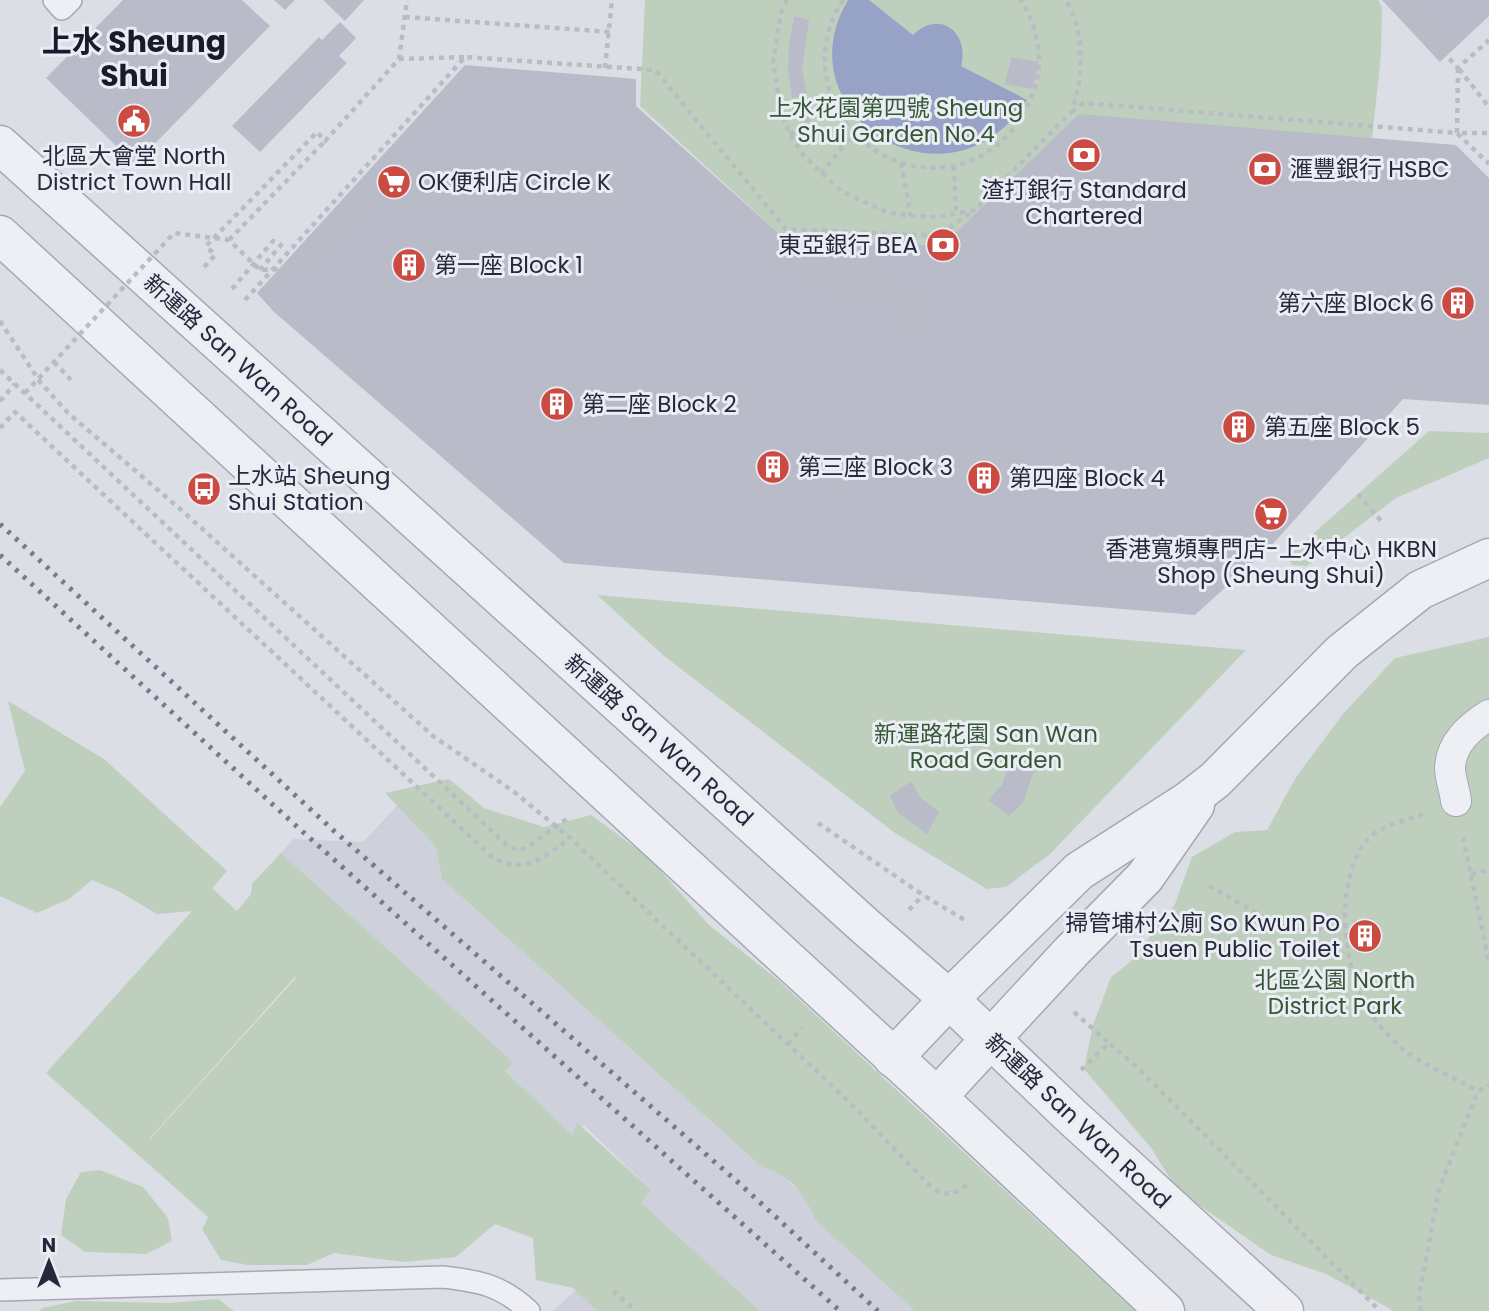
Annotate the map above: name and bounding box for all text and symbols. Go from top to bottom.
district label: 上水 Sheung Shui [42,20,226,97]
park label: 上水花園第四號 Sheung Shui Garden No.4 [769,92,1023,150]
public building icon: 北區大會堂 North District Town Hall [115,102,153,140]
bank icon: 渣打銀行 Standard Chartered [1065,136,1103,174]
place label: 北區大會堂 North District Town Hall [37,140,231,198]
bank icon: 滙豐銀行 HSBC [1246,150,1284,188]
place label: 滙豐銀行 HSBC [1290,153,1449,185]
supermarket icon: OK便利店 Circle K [375,163,413,201]
place label: OK便利店 Circle K [418,166,611,198]
place label: 渣打銀行 Standard Chartered [981,174,1187,232]
bank icon: 東亞銀行 BEA [924,226,962,264]
place label: 東亞銀行 BEA [778,229,918,261]
building icon: 第一座 Block 1 [390,246,428,284]
place label: 第一座 Block 1 [434,249,583,281]
street label: 新運路 San Wan Road [137,267,339,453]
building icon: 第六座 Block 6 [1439,284,1477,322]
place label: 第六座 Block 6 [1278,287,1434,319]
building icon: 第二座 Block 2 [538,385,576,423]
place label: 第二座 Block 2 [582,388,737,420]
building icon: 第五座 Block 5 [1220,408,1258,446]
place label: 第五座 Block 5 [1264,411,1420,443]
building icon: 第三座 Block 3 [754,448,792,486]
place label: 第三座 Block 3 [798,451,953,483]
building icon: 第四座 Block 4 [965,459,1003,497]
place label: 上水站 Sheung Shui Station [228,460,391,518]
place label: 第四座 Block 4 [1009,462,1165,494]
bus stop icon: 上水站 Sheung Shui Station [185,470,223,508]
supermarket icon: 香港寬頻專門店-上水中心 HKBN Shop (Sheung Shui) [1252,495,1290,533]
place label: 香港寬頻專門店-上水中心 HKBN Shop (Sheung Shui) [1105,533,1437,591]
street label: 新運路 San Wan Road [558,647,760,833]
park label: 新運路花園 San Wan Road Garden [874,718,1098,776]
place label: 掃管埔村公廁 So Kwun Po Tsuen Public Toilet [1065,907,1340,965]
building icon: 掃管埔村公廁 So Kwun Po Tsuen Public Toilet [1346,917,1384,955]
park label: 北區公園 North District Park [1255,964,1415,1022]
street label: 新運路 San Wan Road [978,1026,1178,1216]
north arrow [14,1227,84,1297]
text: N [42,1232,56,1259]

